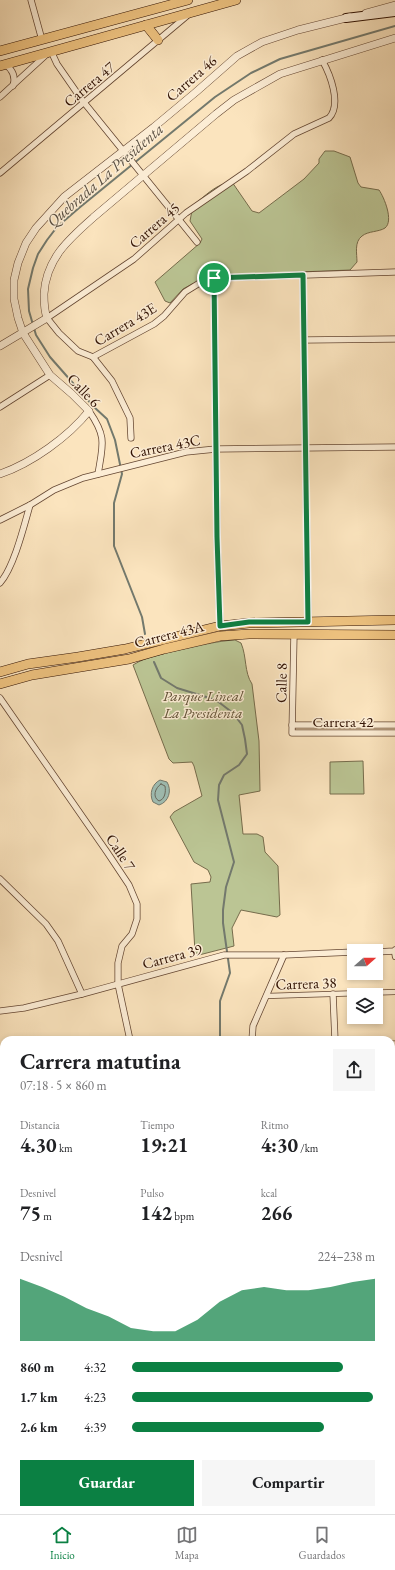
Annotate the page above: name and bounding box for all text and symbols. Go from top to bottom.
street label: Carrera 46 [162,51,220,105]
street label: Carrera 47 [60,57,119,111]
water label: Quebrada La Presidenta [42,118,168,232]
street label: Carrera 45 [125,198,183,252]
pin [197,261,231,295]
icon: arrive [203,267,225,289]
street label: Carrera 43E [90,298,160,350]
street label: Calle 6 [63,369,105,411]
street label: Carrera 43C [128,430,202,462]
street label: Carrera 43A [132,616,206,652]
street label: Calle 8 [271,663,291,703]
park label: Parque Lineal La Presidenta [162,686,244,722]
street label: Carrera 42 [313,712,374,731]
street label: Calle 7 [102,830,140,875]
street label: Carrera 39 [140,939,204,973]
north arrow [347,944,383,980]
map controls [347,944,383,1024]
street label: Carrera 38 [275,972,337,994]
button: layers [347,988,383,1024]
text: Carrera matutina [20,1047,181,1076]
button: share [333,1049,375,1091]
text: 07:18 · 5 × 860 m [20,1077,107,1094]
text: Distancia [20,1118,60,1132]
text: Tiempo [140,1118,174,1132]
text: Ritmo [261,1118,289,1132]
text: 4.30 [20,1132,57,1158]
text: 19:21 [140,1132,188,1158]
text: 4:30 [261,1132,298,1158]
text: km [57,1141,73,1155]
text: /km [298,1141,318,1155]
text: Desnivel [20,1186,56,1200]
text: Pulso [140,1186,164,1200]
text: kcal [261,1186,277,1200]
text: 75 [20,1200,41,1226]
text: 142 [140,1200,172,1226]
text: 266 [261,1200,292,1226]
text: m [41,1209,52,1223]
text: bpm [172,1209,194,1223]
text: Desnivel [20,1248,63,1265]
text: 224–238 m [318,1248,375,1265]
text: 860 m [20,1359,54,1376]
text: 4:32 [84,1359,106,1376]
text: 1.7 km [20,1389,58,1406]
text: 4:23 [84,1389,106,1406]
text: 2.6 km [20,1419,58,1436]
text: 4:39 [84,1419,106,1436]
button: Guardar [20,1460,194,1506]
button: Compartir [202,1460,375,1506]
tab: Inicio [50,1524,75,1562]
tab: Mapa [175,1524,199,1562]
tab: Guardados [299,1524,345,1562]

